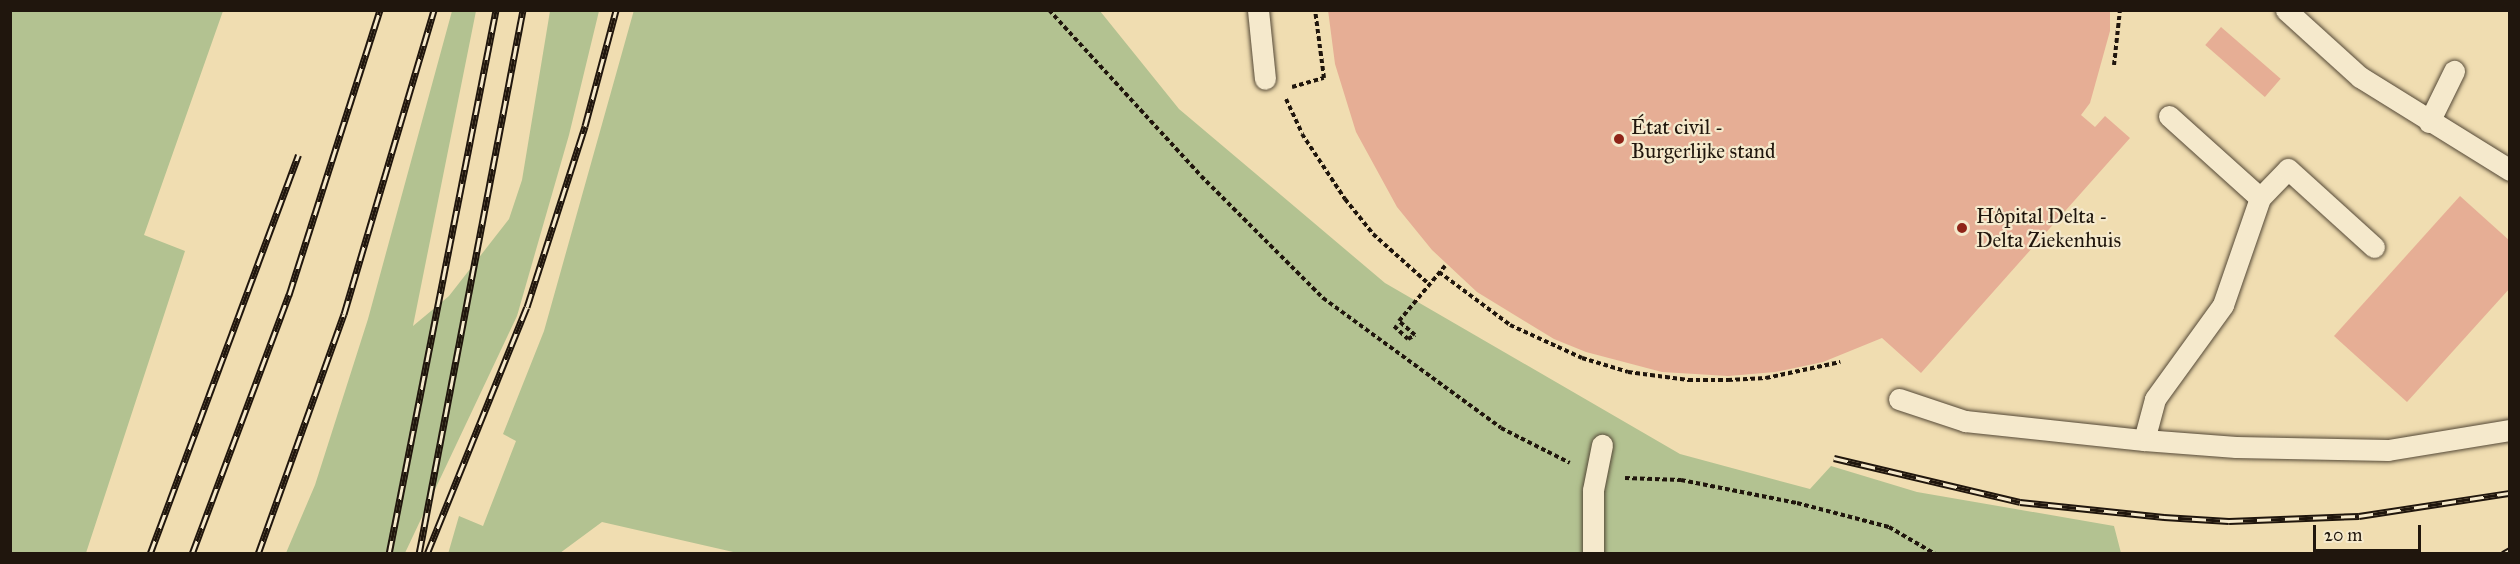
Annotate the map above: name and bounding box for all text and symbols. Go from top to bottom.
place label: État civil - Burgerlijke stand [1631,114,1775,164]
marker: État civil - Burgerlijke stand [1612,132,1626,146]
place label: Hôpital Delta - Delta Ziekenhuis [1976,203,2121,253]
marker: Hôpital Delta - Delta Ziekenhuis [1953,219,1971,237]
scale bar [2316,513,2424,551]
text: 20 m [2324,524,2362,546]

